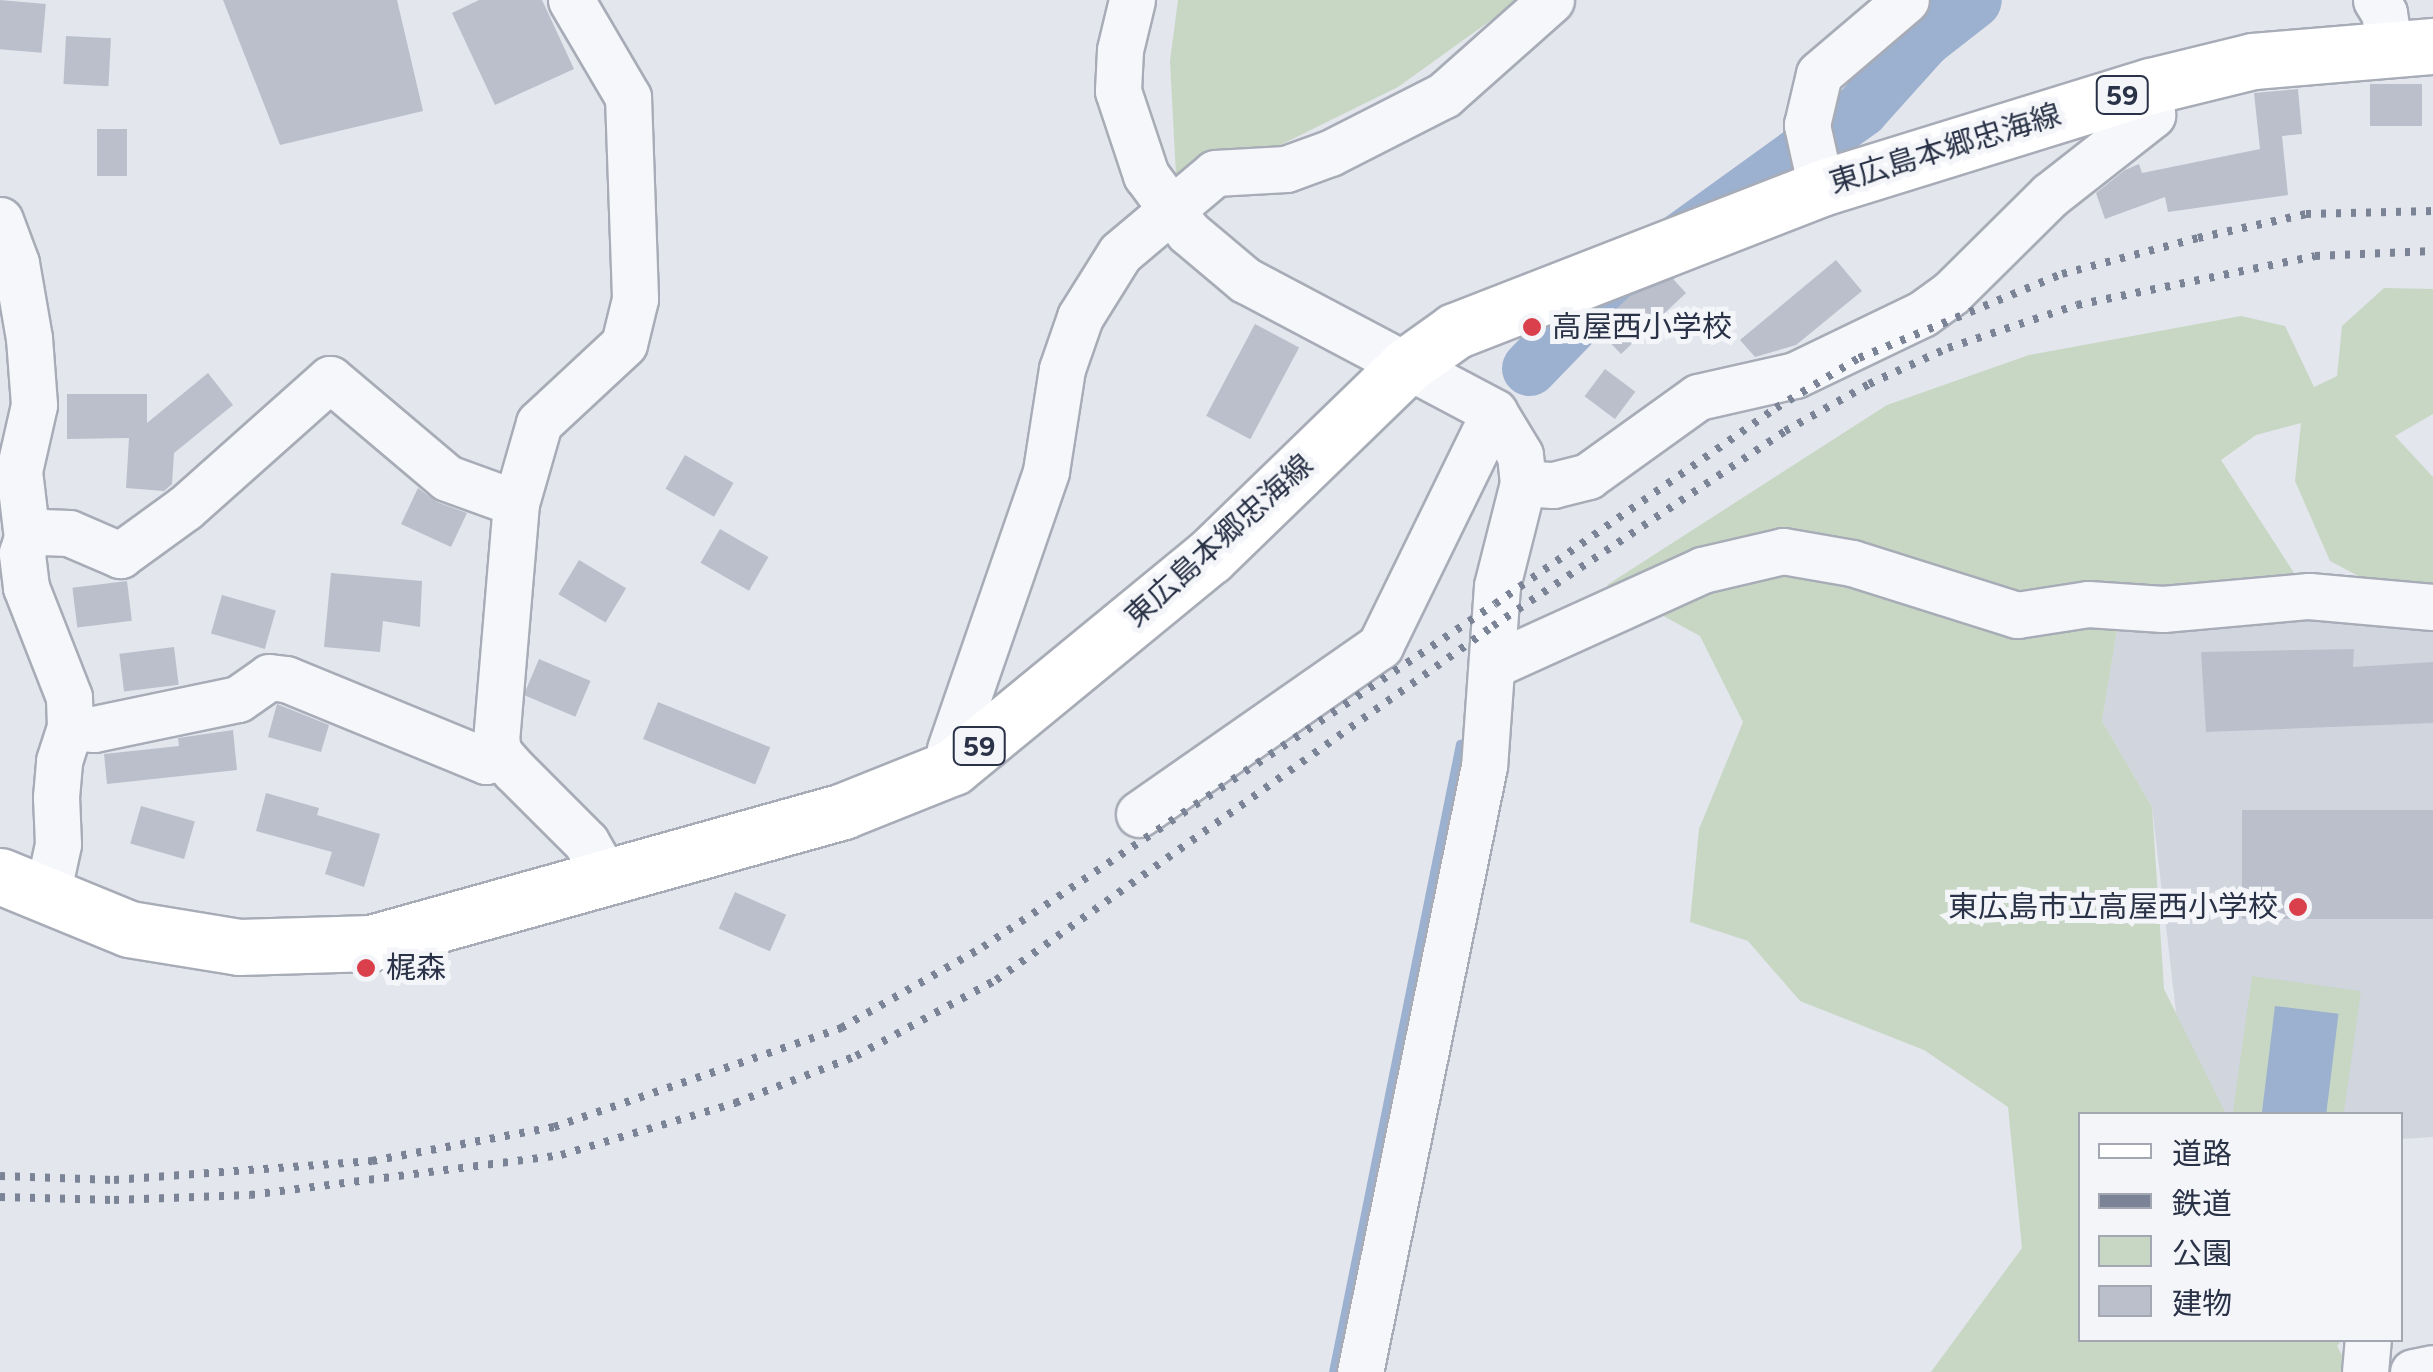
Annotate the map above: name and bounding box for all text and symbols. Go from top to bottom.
road number: 59 [2094,72,2150,118]
street label: 東広島本郷忠海線 [1825,97,2065,201]
place label: 高屋西小学校 [1552,309,1732,345]
marker: 高屋西小学校 [1521,316,1543,338]
street label: 東広島本郷忠海線 [1118,447,1320,635]
road number: 59 [952,723,1006,769]
place label: 東広島市立高屋西小学校 [1948,889,2278,925]
marker: 東広島市立高屋西小学校 [2287,896,2309,918]
place label: 梶森 [386,950,446,986]
marker: 梶森 [355,957,377,979]
legend [2078,1112,2403,1342]
text: 道路 [2172,1135,2232,1172]
text: 鉄道 [2172,1185,2232,1222]
text: 公園 [2172,1235,2232,1272]
text: 建物 [2172,1285,2232,1322]

